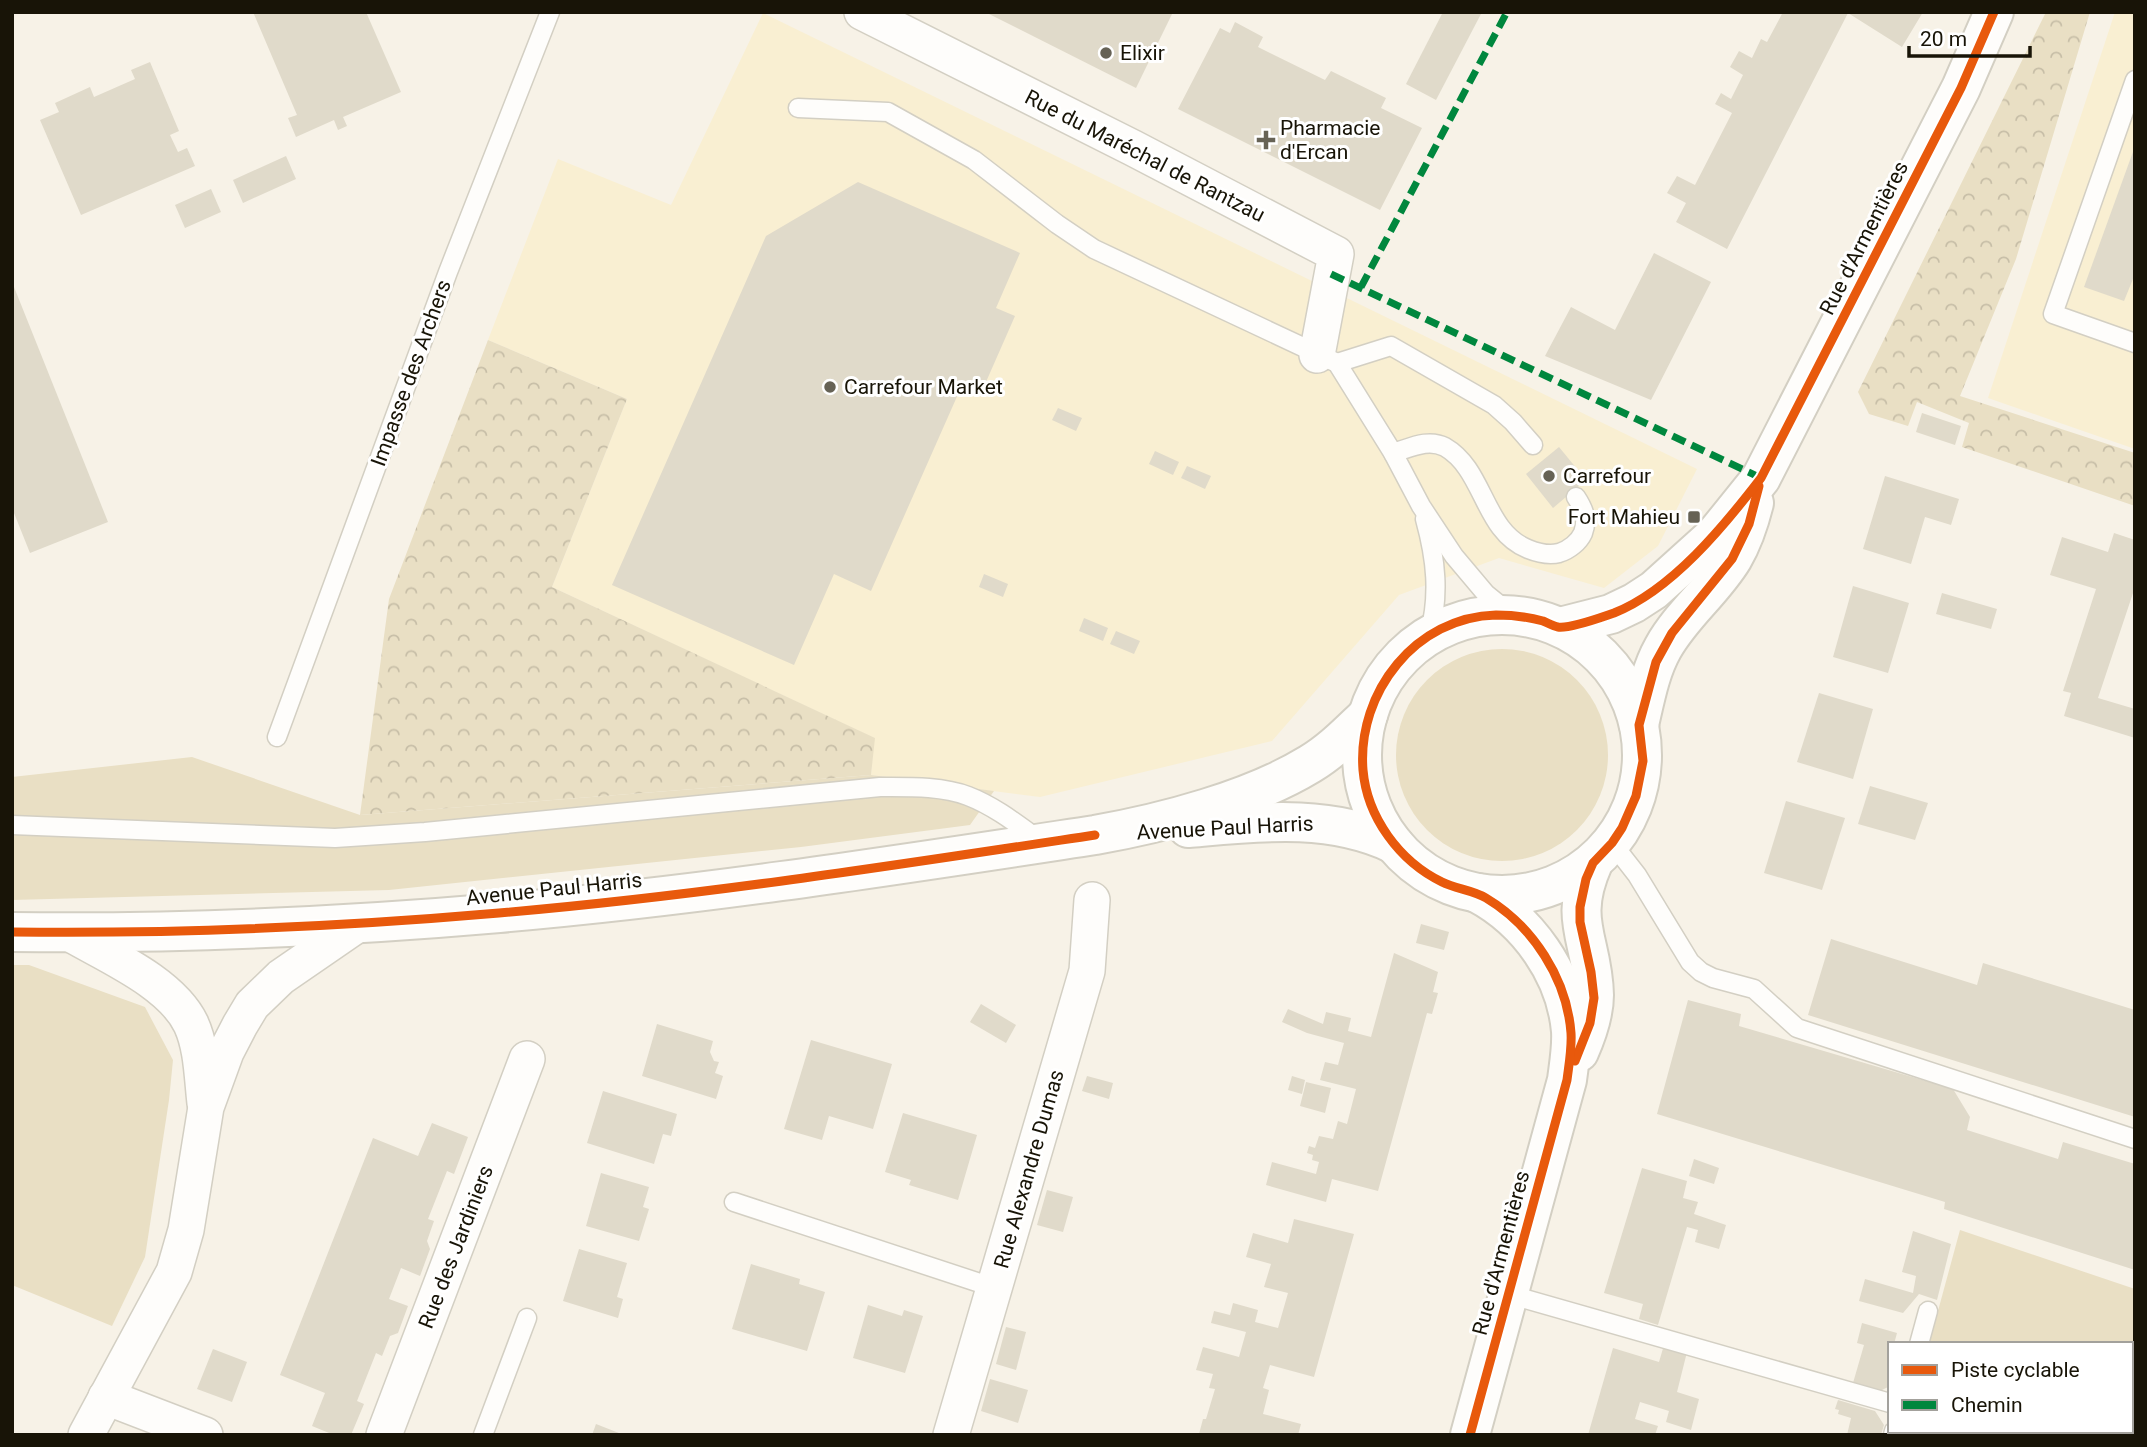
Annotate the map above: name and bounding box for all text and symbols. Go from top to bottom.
scale bar [1909,14,2030,58]
text: 20 m [1920,27,1967,51]
place label: Elixir [1120,41,1165,65]
marker: Elixir [1098,45,1114,61]
street label: Rue du Maréchal de Rantzau [1021,85,1269,227]
place label: Pharmacie d'Ercan [1280,116,1380,164]
marker: Pharmacie d'Ercan [1258,132,1274,148]
street label: Rue d'Armentières [1815,157,1913,319]
street label: Impasse des Archers [366,276,456,470]
place label: Carrefour Market [844,375,1003,399]
marker: Carrefour Market [822,379,838,395]
place label: Carrefour [1563,464,1651,488]
marker: Carrefour [1541,468,1557,484]
place label: Fort Mahieu [1568,505,1680,529]
marker: Fort Mahieu [1686,509,1702,525]
street label: Avenue Paul Harris [1136,811,1314,845]
street label: Avenue Paul Harris [465,868,643,910]
street label: Rue Alexandre Dumas [989,1067,1069,1271]
street label: Rue des Jardiniers [414,1162,498,1332]
street label: Rue d'Armentières [1468,1168,1534,1338]
legend [1888,1342,2133,1433]
text: Piste cyclable [1951,1358,2080,1382]
text: Chemin [1951,1393,2023,1417]

